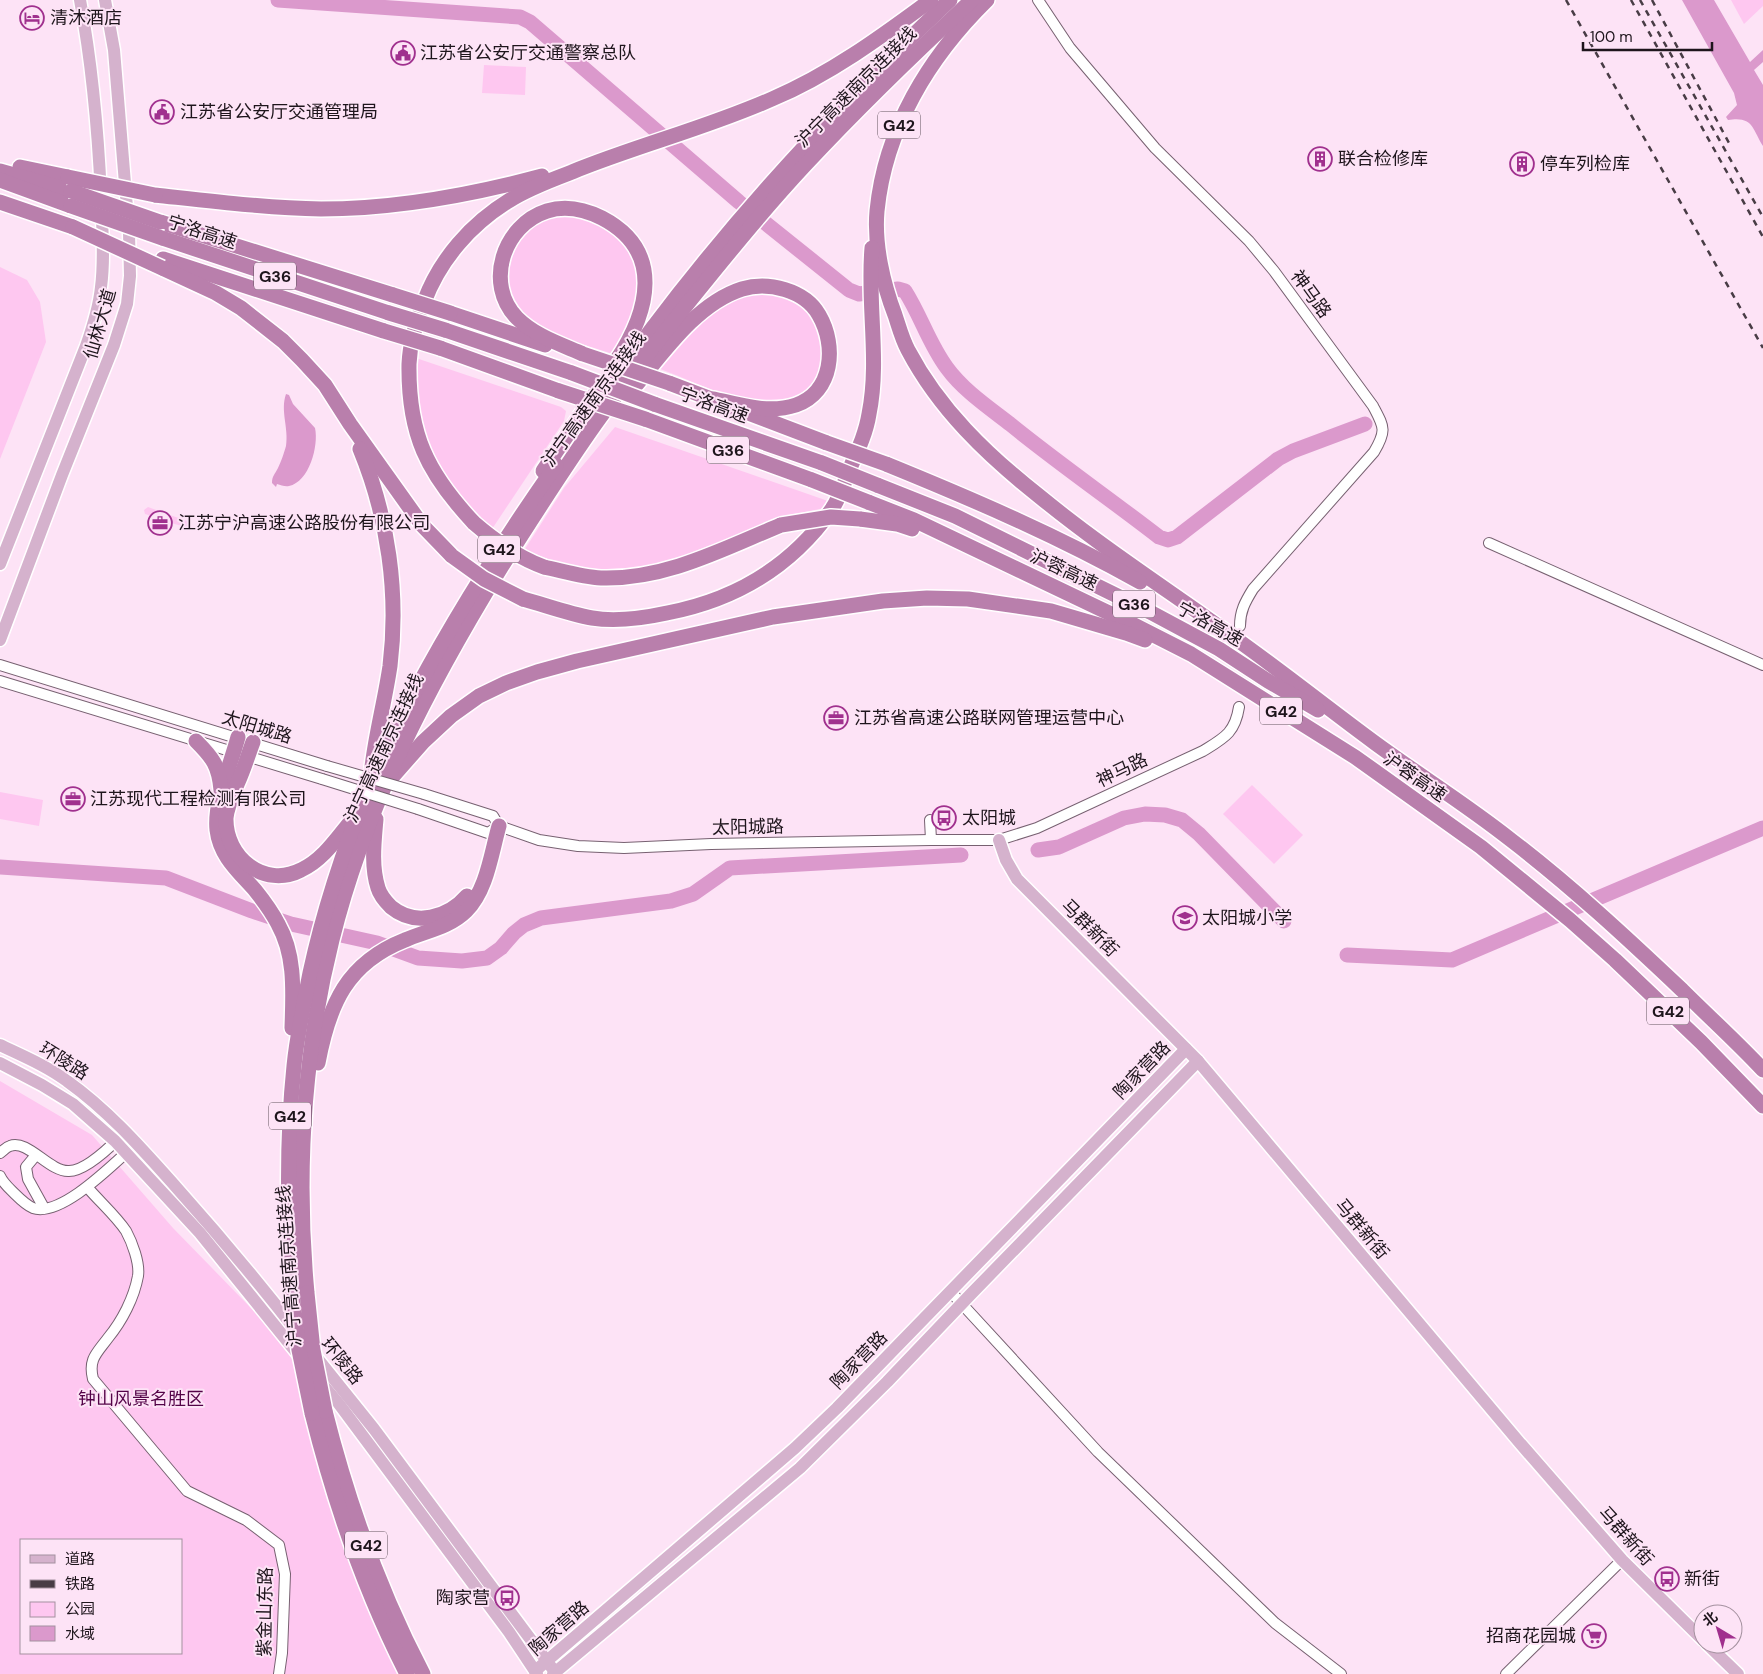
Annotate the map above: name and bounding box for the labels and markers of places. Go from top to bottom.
hotel icon: 清沐酒店 [19,5,45,31]
place label: 清沐酒店 [50,6,122,30]
public building icon: 江苏省公安厅交通警察总队 [390,40,416,66]
place label: 江苏省公安厅交通警察总队 [420,41,636,65]
public building icon: 江苏省公安厅交通管理局 [149,99,175,125]
place label: 江苏省公安厅交通管理局 [180,100,378,124]
building icon: 联合检修库 [1307,146,1333,172]
place label: 联合检修库 [1338,147,1428,171]
building icon: 停车列检库 [1509,151,1535,177]
place label: 停车列检库 [1540,152,1630,176]
office icon: 江苏宁沪高速公路股份有限公司 [147,510,173,536]
place label: 江苏宁沪高速公路股份有限公司 [178,511,430,535]
office icon: 江苏省高速公路联网管理运营中心 [823,705,849,731]
place label: 江苏省高速公路联网管理运营中心 [854,706,1124,730]
office icon: 江苏现代工程检测有限公司 [60,786,86,812]
place label: 江苏现代工程检测有限公司 [90,787,306,811]
bus stop icon: 太阳城 [931,805,957,831]
place label: 太阳城 [962,806,1016,830]
school or university icon: 太阳城小学 [1172,905,1198,931]
place label: 太阳城小学 [1202,906,1292,930]
bus stop icon: 新街 [1654,1566,1680,1592]
place label: 新街 [1684,1567,1720,1591]
bus stop icon: 陶家营 [494,1585,520,1611]
place label: 陶家营 [436,1586,490,1610]
supermarket icon: 招商花园城 [1581,1623,1607,1649]
place label: 招商花园城 [1486,1624,1576,1648]

